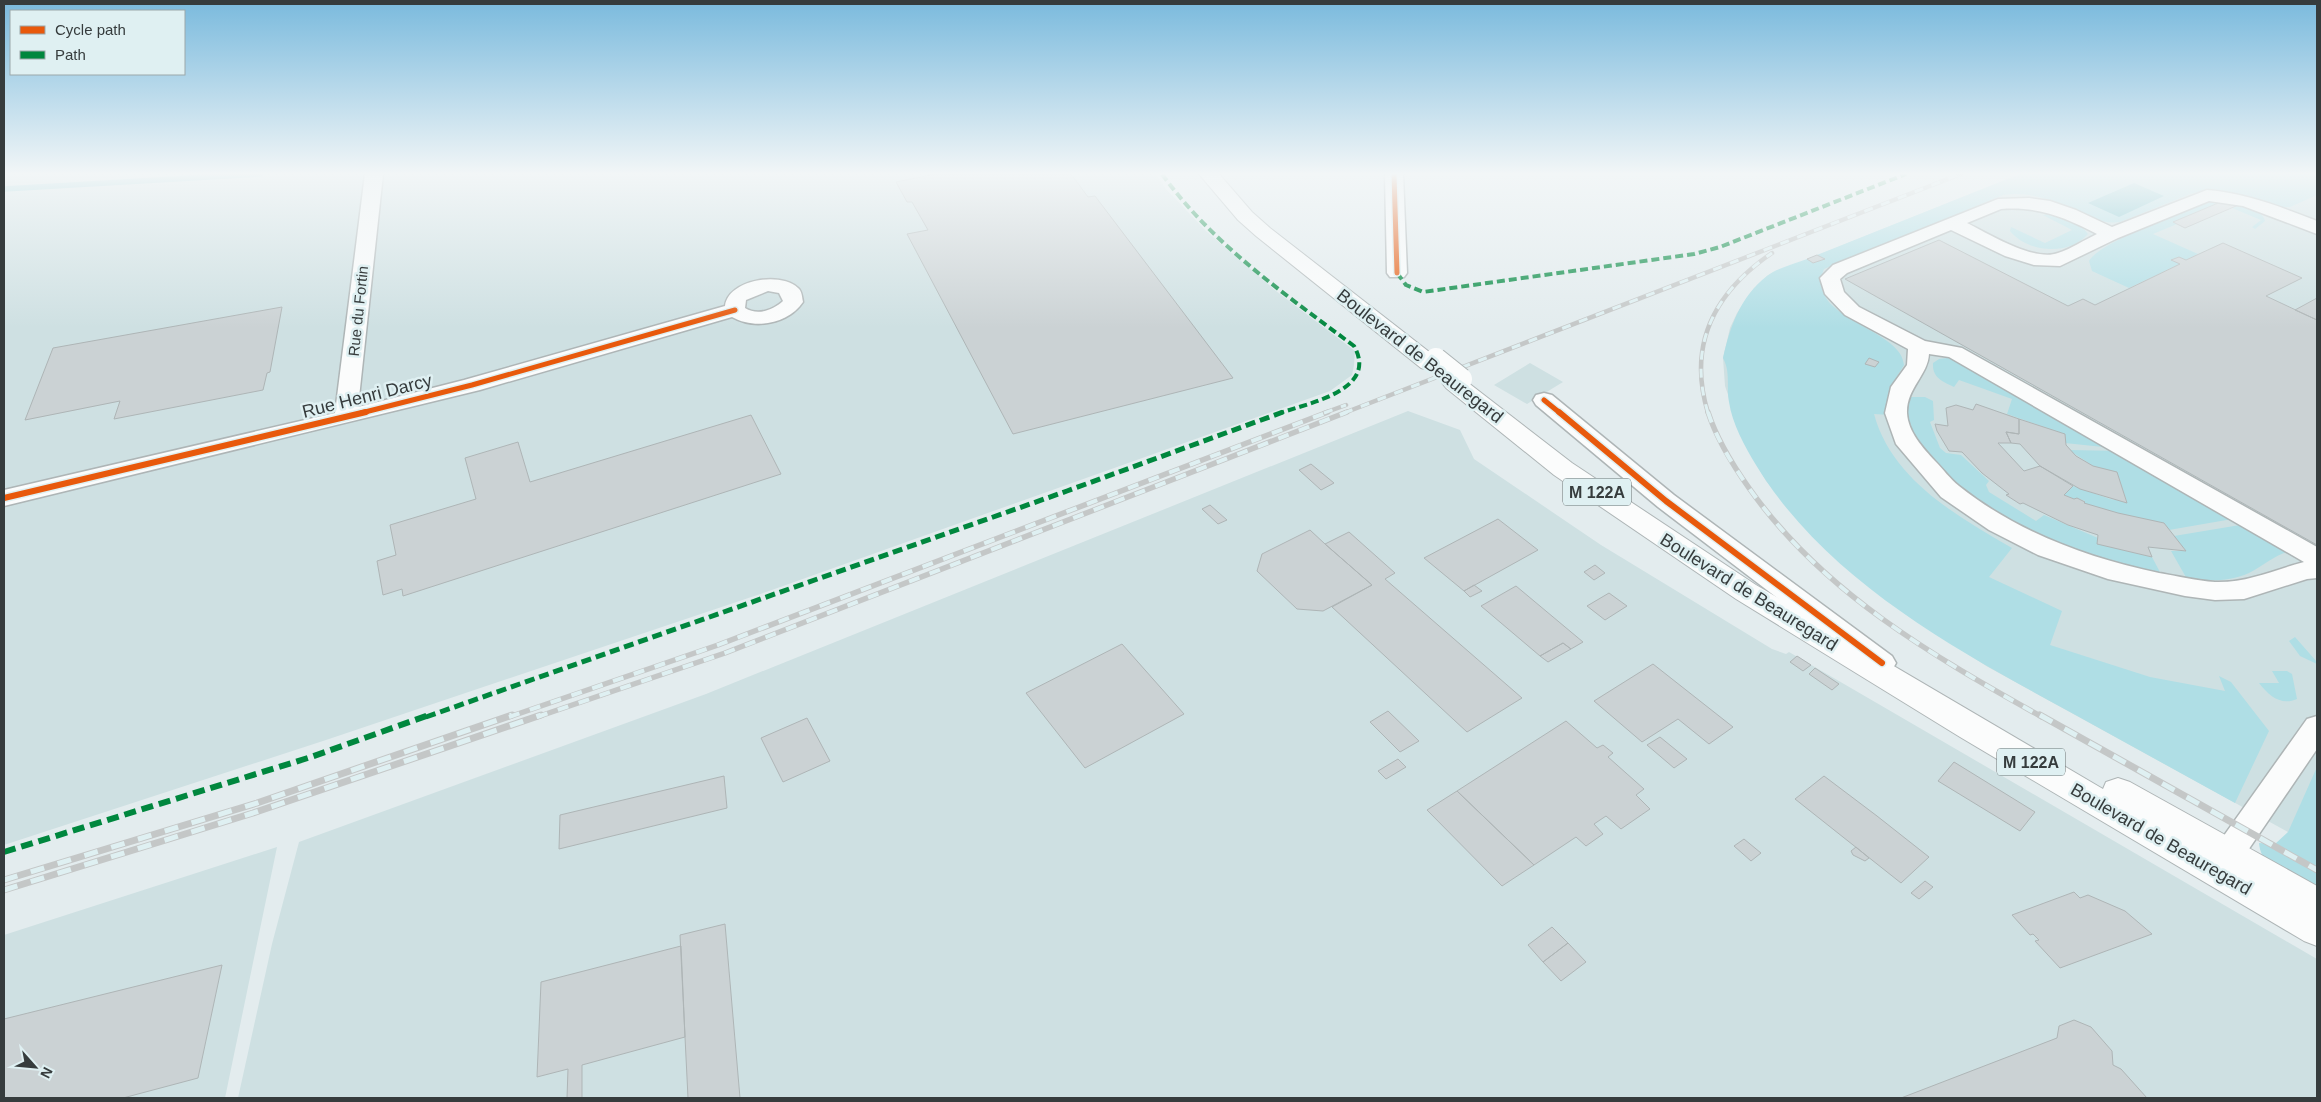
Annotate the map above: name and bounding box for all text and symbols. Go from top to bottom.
legend [10,10,185,75]
text: Cycle path [55,21,126,38]
text: Path [55,46,86,63]
street label: Rue du Fortin [345,265,371,357]
street label: Boulevard de Beauregard [1333,285,1507,427]
street label: Rue Henri Darcy [300,370,434,422]
road number: M 122A [1563,478,1631,506]
street label: Boulevard de Beauregard [1657,529,1841,655]
road number: M 122A [1997,749,2065,776]
street label: Boulevard de Beauregard [2067,779,2255,899]
north arrow [10,1042,60,1092]
text: N [37,1065,56,1081]

